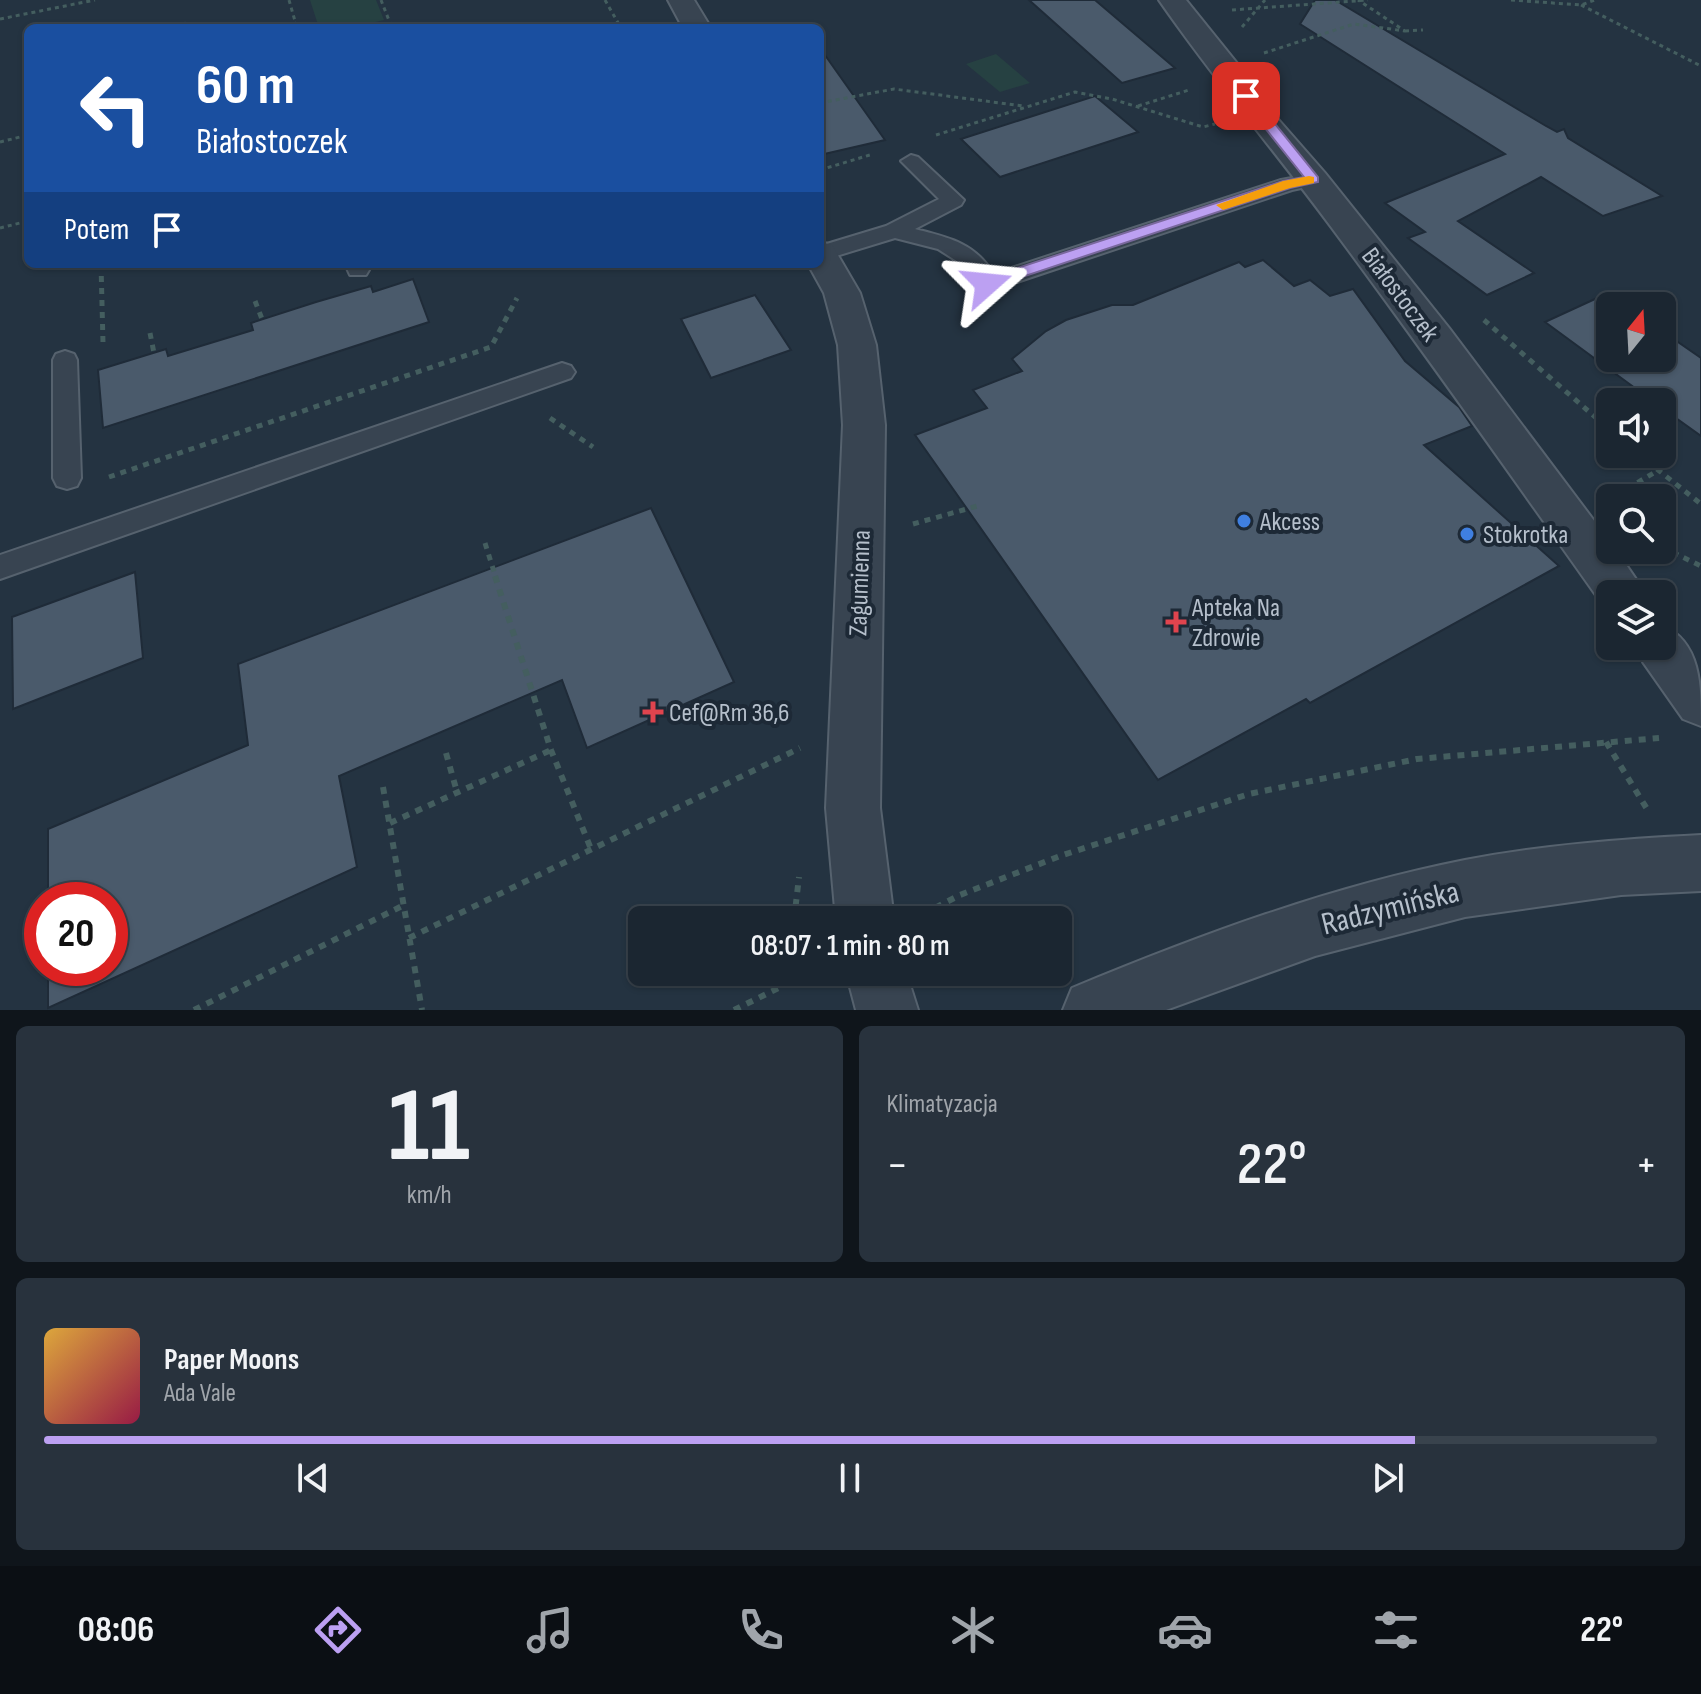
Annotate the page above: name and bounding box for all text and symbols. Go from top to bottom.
text: 60 m [196,53,295,120]
icon: left [64,56,168,160]
pin [1212,62,1280,130]
icon: arrive [1224,74,1268,118]
text: Białostoczek [196,121,348,164]
icon: arrive [145,208,189,252]
text: Potem [64,212,129,248]
position arrow [945,242,1029,326]
street label: Białostoczek [1354,242,1445,348]
north arrow [1596,292,1676,372]
map controls [1596,292,1676,660]
button: sound [1596,388,1676,468]
button: search [1596,484,1676,564]
place label: Akcess [1259,507,1320,538]
marker: Akcess [1235,512,1253,530]
place label: Stokrotka [1483,520,1568,551]
marker: Stokrotka [1458,525,1476,543]
street label: Zagumienna [843,530,878,637]
button: layers [1596,580,1676,660]
place label: Apteka Na Zdrowie [1191,593,1280,654]
marker: Apteka Na Zdrowie [1167,613,1185,631]
place label: Cef@Rm 36,6 [669,698,789,729]
marker: Cef@Rm 36,6 [644,703,662,721]
street label: Radzymińska [1318,873,1463,944]
speed limit sign: 20 [24,882,128,986]
text: 08:07 · 1 min · 80 m [750,928,950,964]
text: 11 [388,1065,470,1190]
text: Klimatyzacja [887,1089,998,1120]
text: 22° [1237,1129,1307,1201]
text: − [887,1139,908,1192]
text: + [1635,1139,1657,1192]
text: km/h [407,1180,452,1211]
text: Paper Moons [164,1342,299,1378]
text: Ada Vale [164,1378,236,1409]
icon: previous [291,1456,335,1500]
icon: pause [828,1456,872,1500]
icon: next [1366,1456,1410,1500]
icon: directions [310,1602,366,1658]
icon: music [522,1602,578,1658]
icon: phone [733,1602,789,1658]
icon: climate [945,1602,1001,1658]
icon: car [1157,1602,1213,1658]
icon: filters [1368,1602,1424,1658]
text: 08:06 [78,1609,154,1652]
text: 22° [1580,1609,1623,1652]

